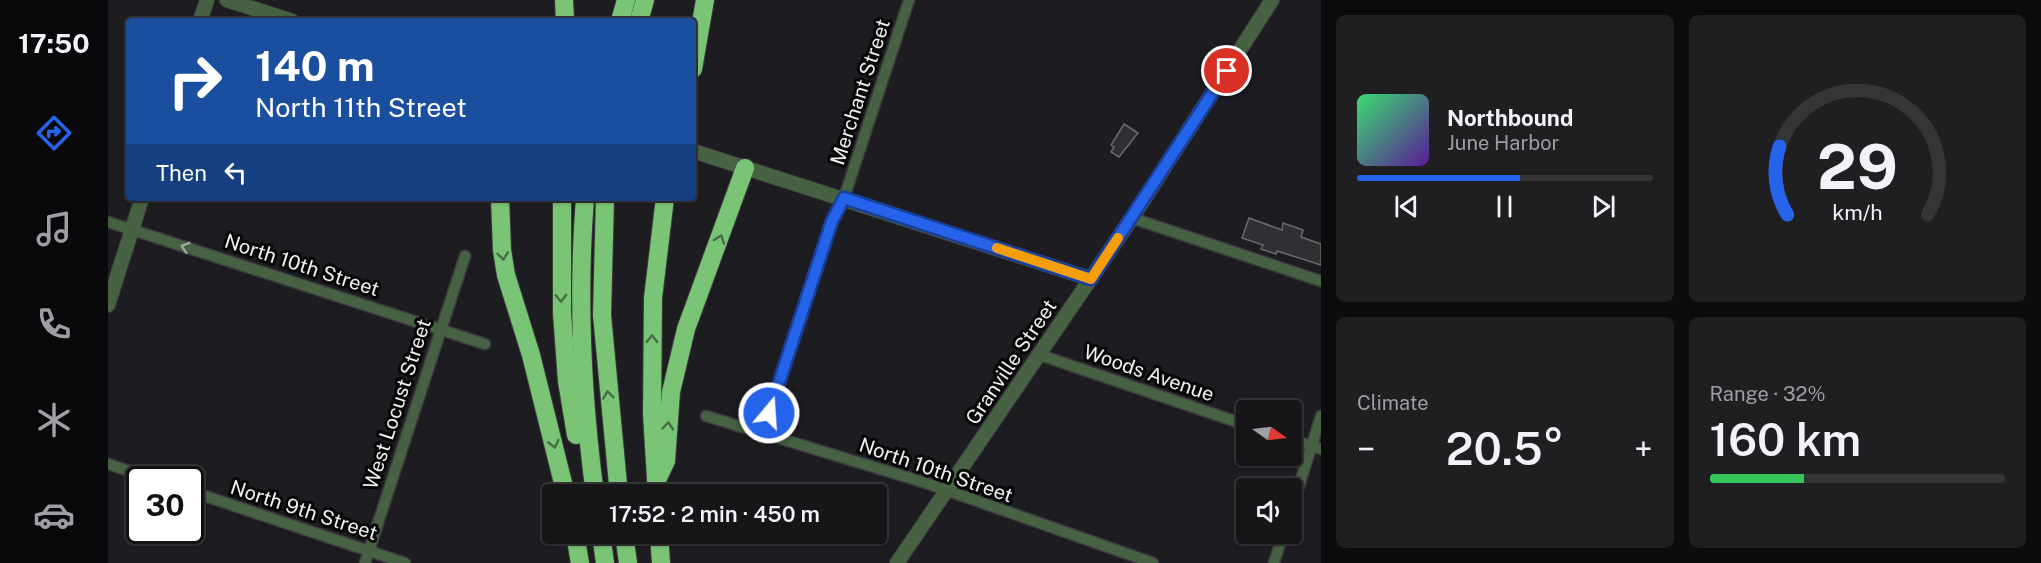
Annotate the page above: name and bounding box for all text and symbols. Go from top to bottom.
street label: Merchant Street [825,16,895,168]
text: 17:50 [18,27,90,59]
text: 140 m [255,41,375,90]
icon: right [156,42,234,120]
pin [1201,45,1252,96]
icon: arrive [1210,54,1243,87]
text: North 11th Street [255,91,467,123]
text: Northbound [1447,105,1573,131]
icon: directions [33,112,75,154]
text: June Harbor [1447,131,1559,155]
text: 29 [1817,131,1898,204]
icon: left [219,156,252,189]
text: Then [156,160,207,186]
icon: previous [1390,190,1423,223]
icon: pause [1488,190,1521,223]
icon: next [1587,190,1620,223]
text: km/h [1832,201,1882,226]
icon: music [33,208,75,250]
street label: North 10th Street [222,229,382,301]
one-way arrow [713,234,726,245]
one-way arrow [180,242,191,254]
one-way arrow [496,252,508,261]
one-way arrow [555,294,568,303]
street label: Granville Street [960,295,1062,429]
icon: phone [33,303,75,345]
street label: West Locust Street [358,316,436,492]
one-way arrow [646,335,658,344]
street label: Woods Avenue [1081,339,1217,407]
position arrow [737,381,801,445]
text: Range · 32% [1710,382,1826,406]
one-way arrow [602,391,615,400]
text: Climate [1357,391,1429,415]
icon: climate [33,399,75,441]
north arrow [1236,400,1302,466]
map controls [1236,400,1302,544]
text: 160 km [1710,413,1861,466]
one-way arrow [661,421,674,430]
text: 20.5° [1446,422,1564,475]
text: − [1357,430,1375,468]
text: + [1634,430,1652,468]
street label: North 10th Street [856,432,1016,508]
one-way arrow [547,439,560,449]
speed limit sign: 30 [126,466,204,544]
street label: North 9th Street [228,475,380,545]
button: sound [1236,478,1302,544]
icon: car [33,494,75,536]
text: 17:52 · 2 min · 450 m [609,501,820,527]

